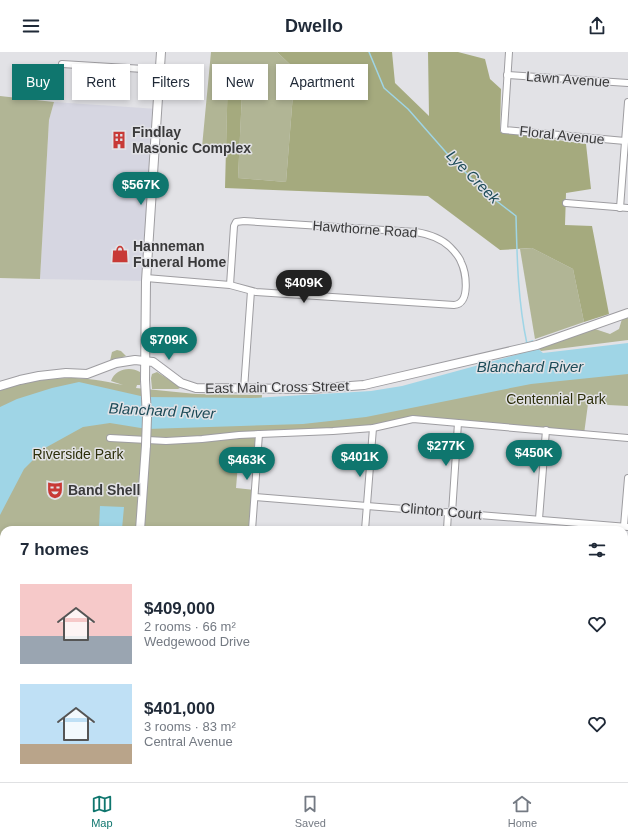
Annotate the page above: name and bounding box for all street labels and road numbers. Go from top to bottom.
street label: Lawn Avenue [526,68,611,90]
street label: Floral Avenue [519,123,605,147]
street label: Hawthorne Road [312,217,418,241]
street label: East Main Cross Street [205,378,349,396]
street label: Clinton Court [400,499,483,523]

